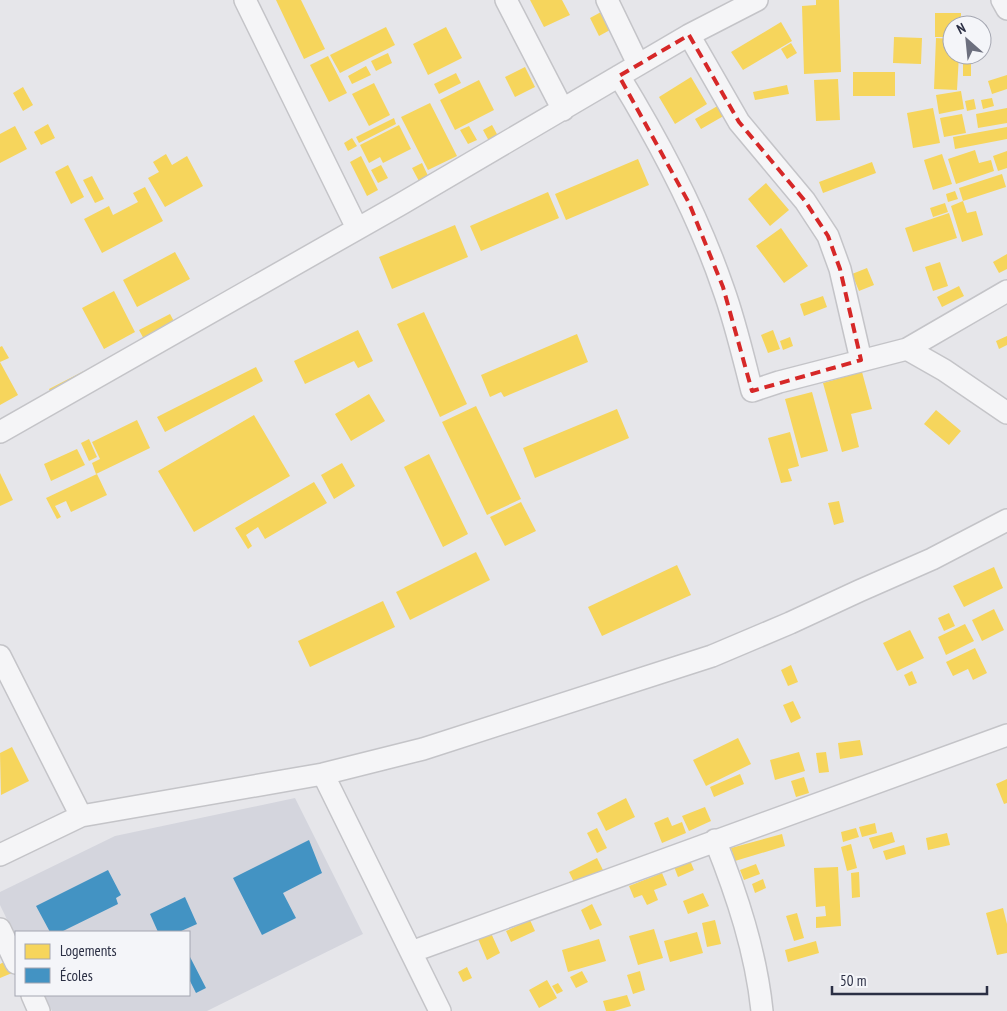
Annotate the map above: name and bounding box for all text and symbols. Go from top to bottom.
north arrow [942,15,992,65]
text: N [954,19,969,38]
legend [15,931,190,996]
text: Logements [60,941,116,960]
scale bar [832,964,987,996]
text: Écoles [60,966,93,985]
text: 50 m [840,971,866,990]

